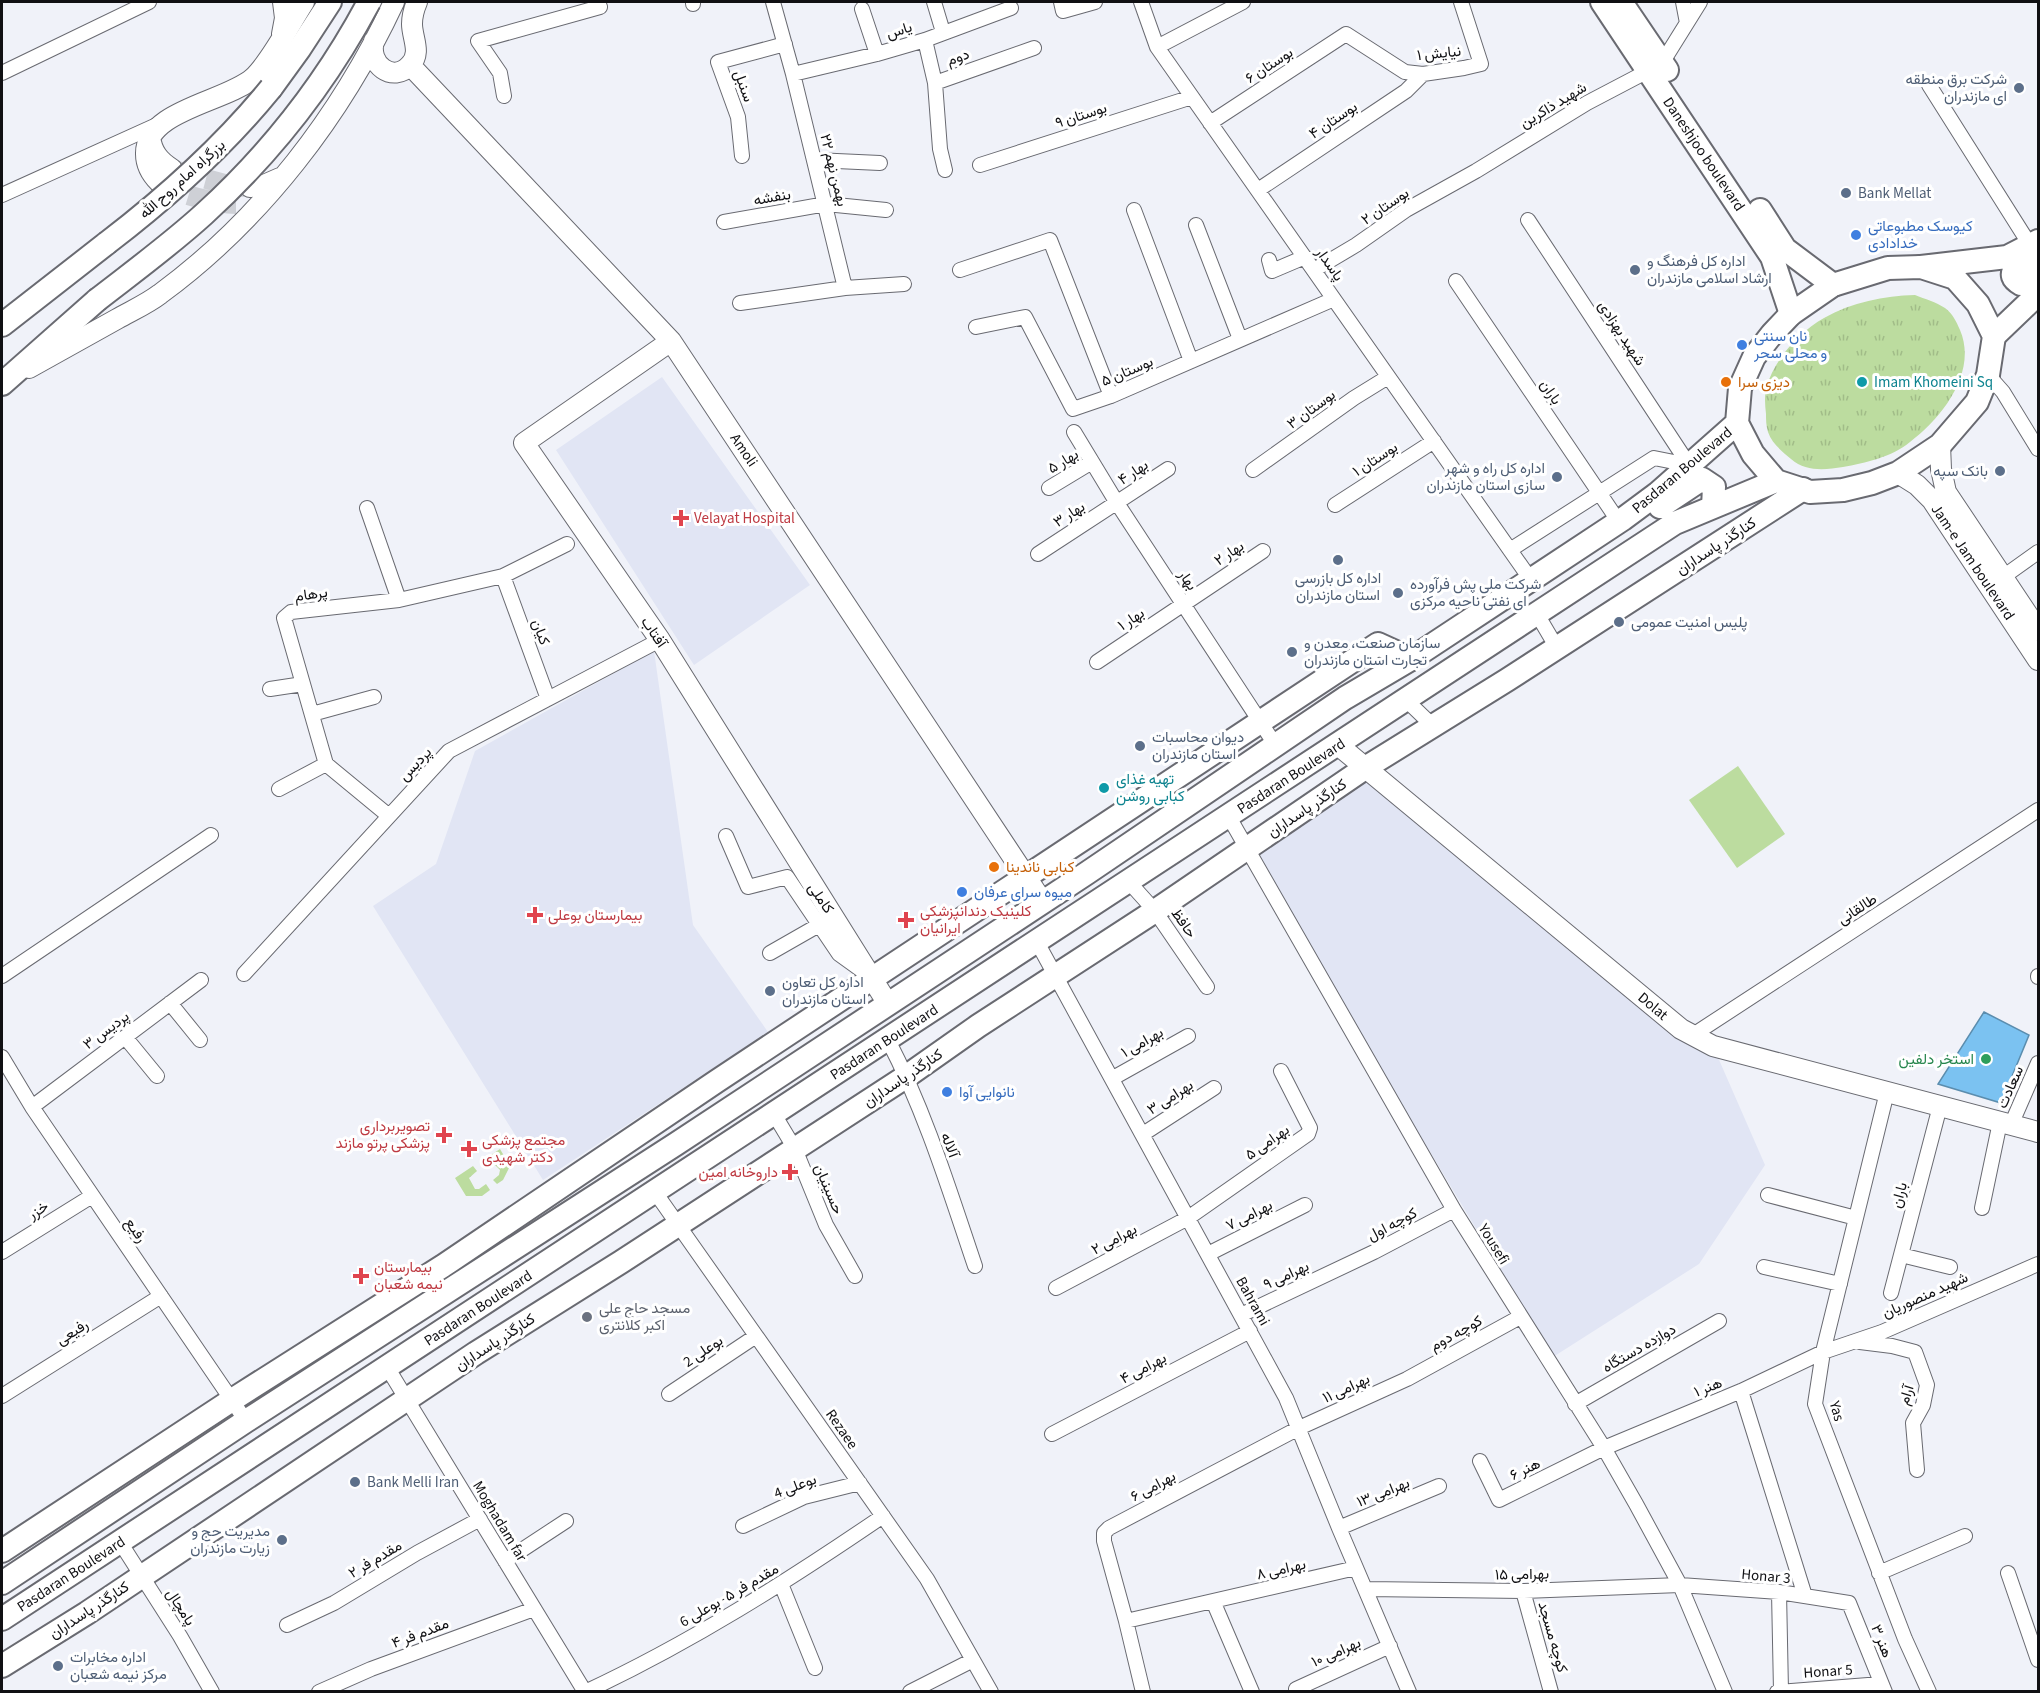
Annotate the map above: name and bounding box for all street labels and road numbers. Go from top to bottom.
street label: یاس [883,17,915,44]
street label: نیایش ۱ [1416,41,1462,66]
street label: بوستان ۶ [1241,42,1297,89]
street label: دوم [944,44,972,71]
street label: سنبل [728,67,759,105]
street label: شهید ذاکرین [1516,77,1591,134]
street label: Daneshjoo boulevard [1658,93,1750,215]
street label: بوستان ۹ [1053,97,1110,134]
street label: بوستان ۴ [1305,97,1362,144]
street label: ۲۲ بهمن نهم [814,132,853,209]
street label: بزرگراه امام روح الله [135,135,230,224]
street label: بوستان ۲ [1357,183,1413,230]
street label: بنفشه [752,184,792,211]
street label: پاسدار [1310,242,1349,285]
street label: شهید بهزادی [1593,297,1651,370]
street label: بوستان ۵ [1098,351,1156,392]
street label: باران [1535,376,1567,409]
street label: بوستان ۳ [1283,385,1340,434]
street label: Pasdaran Boulevard [1628,422,1737,519]
street label: Amoli [725,429,762,471]
street label: بوستان ۱ [1349,437,1402,482]
street label: بهار ۵ [1044,444,1083,479]
street label: بهار ۴ [1114,455,1153,490]
street label: بهار ۳ [1049,496,1089,532]
street label: Jam-e Jam boulevard [1926,500,2019,625]
street label: کنارگذر پاسداران [1672,512,1761,580]
street label: بهار ۲ [1210,536,1248,571]
street label: بهار [1172,565,1202,595]
street label: پرهام [293,582,329,607]
street label: بهار ۱ [1114,603,1149,636]
street label: آفتاب [636,613,672,653]
street label: کیان [526,616,555,648]
street label: Pasdaran Boulevard [1233,733,1350,819]
street label: پردیس [394,742,437,786]
street label: کنارگذر پاسداران [1263,774,1351,843]
street label: کاملی [803,879,839,918]
street label: طالقانی [1833,889,1881,930]
street label: حافظ [1166,904,1201,943]
street label: Dolat [1633,988,1672,1025]
street label: Pasdaran Boulevard [826,999,943,1085]
street label: پردیس ۳ [79,1006,134,1055]
street label: بهرامی ۱ [1117,1022,1167,1063]
street label: کنارگذر پاسداران [859,1044,947,1113]
street label: سعادت [1992,1062,2029,1112]
street label: بهرامی ۳ [1143,1075,1197,1120]
street label: بهرامی ۵ [1241,1119,1294,1165]
street label: آلاله [935,1130,964,1162]
street label: حسینیان [809,1161,849,1218]
street label: باران [1886,1180,1913,1210]
street label: بهرامی ۷ [1222,1195,1276,1236]
street label: خزر [23,1196,53,1225]
street label: کوچه اول [1364,1202,1421,1246]
street label: رفیع [120,1214,152,1247]
street label: بهرامی ۲ [1088,1219,1141,1260]
street label: Yousefi [1472,1219,1514,1269]
street label: بهرامی ۹ [1260,1256,1313,1295]
street label: Pasdaran Boulevard [420,1265,537,1351]
street label: شهید منصوریان [1879,1267,1972,1324]
street label: Bahrami [1231,1273,1275,1330]
street label: کنارگذر پاسداران [451,1308,540,1376]
street label: کوچه دوم [1426,1310,1487,1356]
street label: رفیعی [52,1314,93,1351]
street label: دوازده دستگاه [1599,1319,1680,1378]
street label: بوعلی 2 [679,1330,727,1372]
street label: بهرامی ۴ [1116,1347,1170,1389]
street label: بهرامی ۱۱ [1319,1368,1373,1409]
street label: هنر ۱ [1691,1372,1725,1403]
street label: آرام [1894,1381,1920,1408]
street label: Yas [1823,1398,1849,1424]
street label: Rezaee [820,1405,863,1453]
street label: هنر ۶ [1506,1453,1544,1486]
street label: بهرامی ۶ [1127,1466,1180,1507]
street label: بوعلی 4 [771,1469,819,1504]
street label: بهرامی ۱۳ [1354,1472,1413,1513]
street label: Moghadam far [467,1477,532,1566]
street label: Pasdaran Boulevard [13,1531,130,1617]
street label: مقدم فر ۲ [345,1535,406,1584]
street label: بهرامی ۸ [1254,1554,1308,1585]
street label: مقدم فر ۵- بوعلی 6 [676,1558,783,1632]
street label: بهرامی ۱۵ [1495,1564,1549,1585]
street label: Honar 3 [1740,1564,1791,1589]
street label: کنارگذر پاسداران [45,1576,134,1644]
street label: پامچال [161,1585,200,1630]
street label: کوچه مسجد [1532,1599,1573,1675]
street label: مقدم فر ۴ [389,1613,452,1654]
street label: هنر ۳ [1865,1621,1898,1661]
street label: بهرامی ۱۰ [1308,1632,1364,1673]
street label: Honar 5 [1803,1659,1853,1684]

